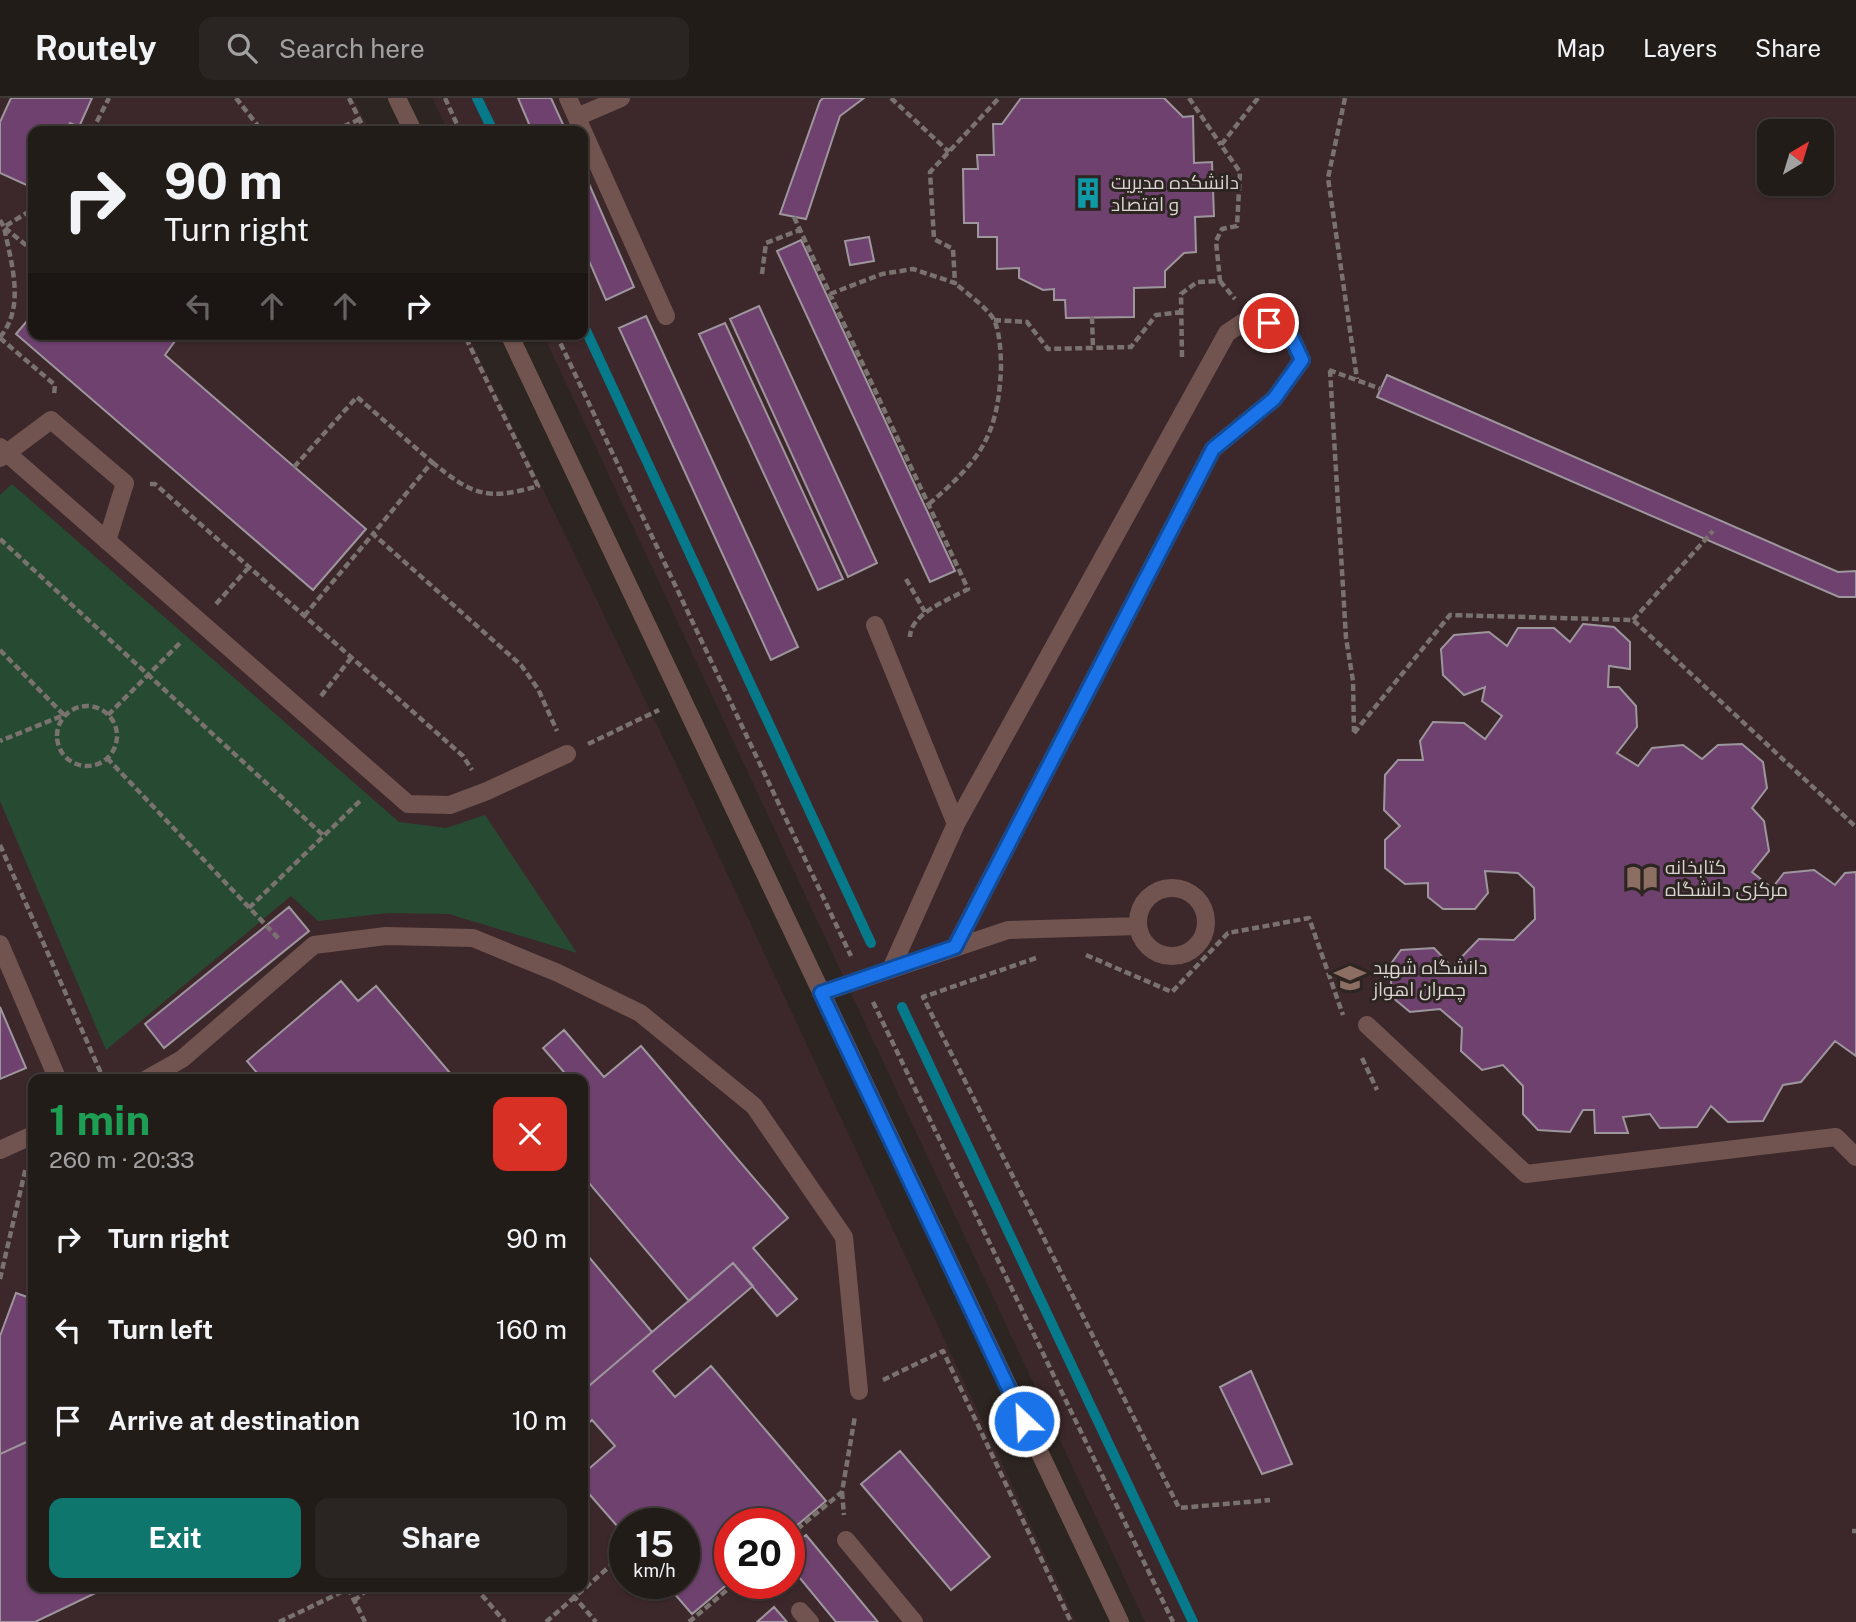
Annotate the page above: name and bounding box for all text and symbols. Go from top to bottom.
search box [199,17,689,80]
text: Routely [35,29,157,67]
icon: search [223,29,261,67]
text: Search here [279,33,425,64]
text: Map [1556,34,1605,62]
text: Layers [1643,34,1717,62]
text: Share [1755,34,1821,62]
north arrow [1757,119,1834,196]
map controls [1757,119,1834,196]
text: 90 m [164,152,283,210]
icon: right [49,154,140,245]
place label: دانشکده مدیریت و اقتصاد [1111,171,1239,216]
building icon: دانشکده مدیریت و اقتصاد [1071,176,1105,210]
text: Turn right [164,211,309,248]
icon: left [180,287,218,325]
icon: ahead [253,287,291,325]
icon: ahead [326,287,364,325]
icon: right [399,287,437,325]
pin [1239,293,1299,353]
icon: arrive [1250,304,1288,342]
place label: کتابخانه مرکزی دانشگاه [1665,856,1788,901]
library icon: کتابخانه مرکزی دانشگاه [1625,861,1659,895]
place label: دانشگاه شهید چمران اهواز [1372,956,1487,1002]
school or university icon: دانشگاه شهید چمران اهواز [1333,961,1367,995]
text: 1 min [49,1095,150,1144]
button: close [493,1097,567,1171]
text: 260 m · 20:33 [49,1146,195,1173]
icon: right [49,1220,87,1258]
text: Turn right [108,1223,230,1254]
text: 90 m [506,1223,567,1254]
icon: left [49,1311,87,1349]
text: Turn left [108,1314,213,1345]
text: 160 m [496,1314,567,1345]
position arrow [987,1384,1061,1458]
icon: arrive [49,1402,87,1440]
text: Arrive at destination [108,1405,360,1436]
text: 10 m [512,1405,567,1436]
button: Exit [49,1498,301,1578]
button: Share [315,1498,567,1578]
speed limit sign: 20 [714,1508,805,1599]
text: 15 [635,1524,674,1565]
text: km/h [633,1560,676,1581]

